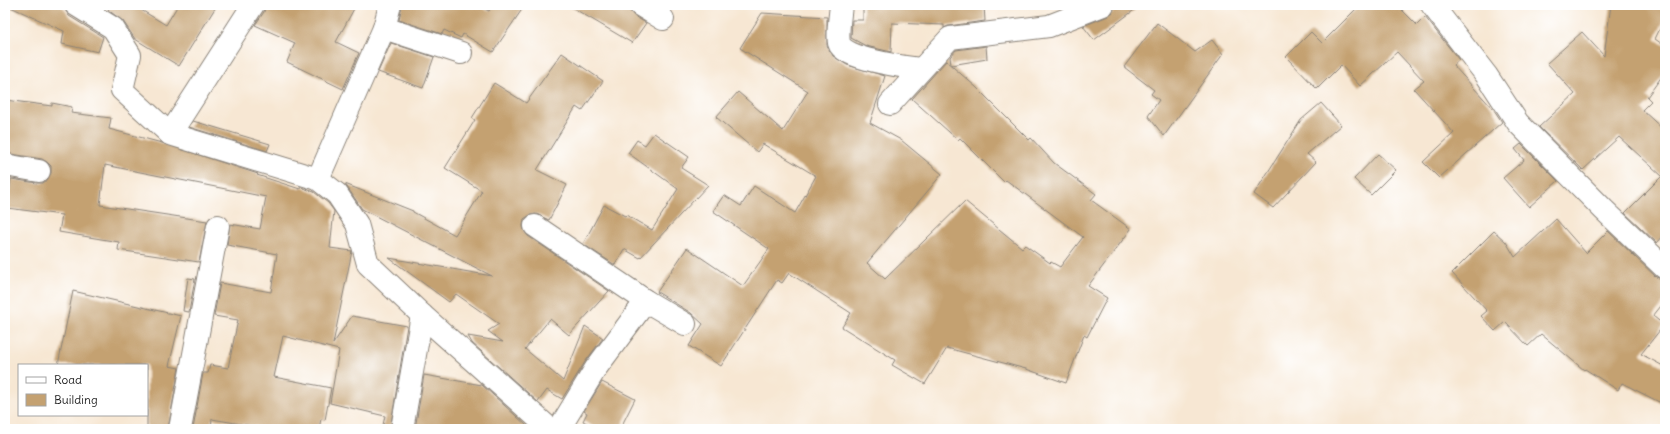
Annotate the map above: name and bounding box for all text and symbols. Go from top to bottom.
legend [18,364,148,416]
text: Road [54,372,82,387]
text: Building [54,392,98,407]

